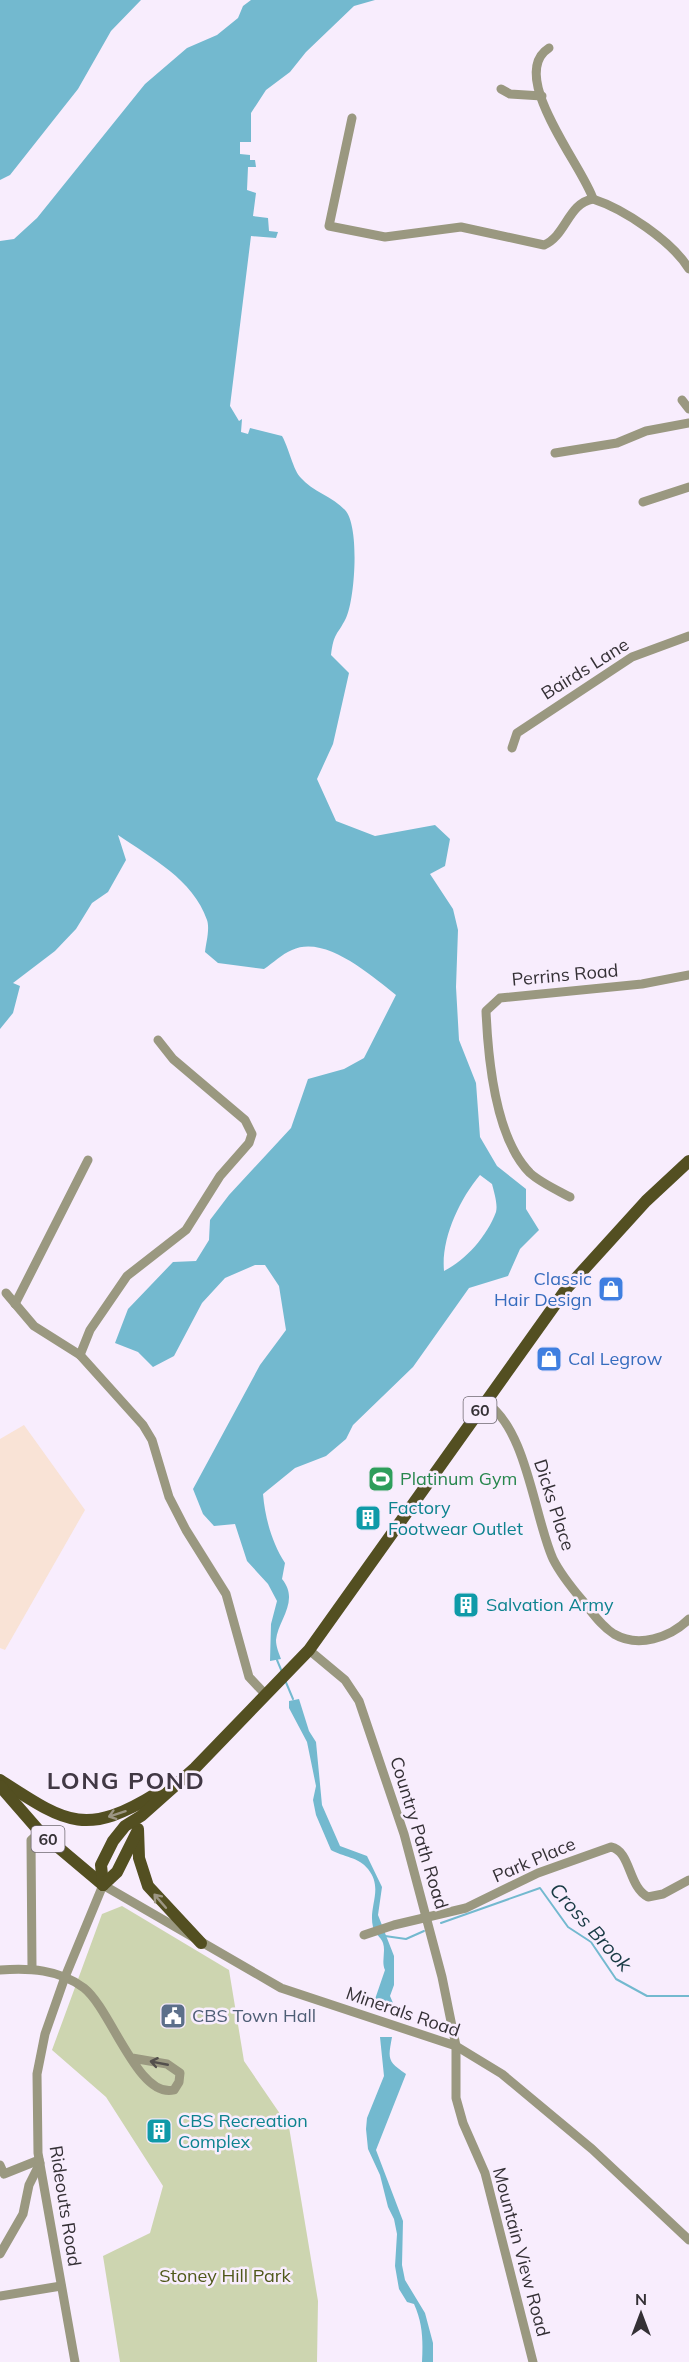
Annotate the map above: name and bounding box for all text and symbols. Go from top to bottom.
street label: Bairds Lane [537,633,633,705]
street label: Perrins Road [511,958,619,991]
place label: Classic Hair Design [494,1267,592,1311]
shop icon: Classic Hair Design [596,1274,626,1304]
shop icon: Cal Legrow [534,1344,564,1374]
place label: Cal Legrow [568,1347,663,1370]
road number: 60 [464,1397,496,1423]
street label: Dicks Place [529,1456,580,1553]
sports icon: Platinum Gym [366,1464,396,1494]
place label: Platinum Gym [400,1467,517,1490]
place label: Factory Footwear Outlet [388,1496,523,1540]
building icon: Factory Footwear Outlet [353,1503,383,1533]
building icon: Salvation Army [451,1590,481,1620]
place label: Salvation Army [486,1593,614,1616]
street label: Country Path Road [385,1754,454,1912]
district label: LONG POND [47,1765,205,1795]
one-way arrow [108,1809,127,1820]
road number: 60 [32,1826,64,1852]
street label: Park Place [489,1832,579,1887]
water label: Cross Brook [545,1877,638,1977]
one-way arrow [153,1894,167,1909]
street label: Minerals Road [343,1981,463,2042]
public building icon: CBS Town Hall [158,2001,188,2031]
place label: CBS Town Hall [192,2004,316,2027]
one-way arrow [150,2057,169,2068]
place label: CBS Recreation Complex [178,2109,308,2153]
building icon: CBS Recreation Complex [144,2116,174,2146]
street label: Rideouts Road [45,2144,86,2268]
street label: Mountain View Road [488,2165,555,2339]
park label: Stoney Hill Park [159,2264,291,2287]
north arrow [611,2284,671,2344]
text: N [635,2289,647,2309]

